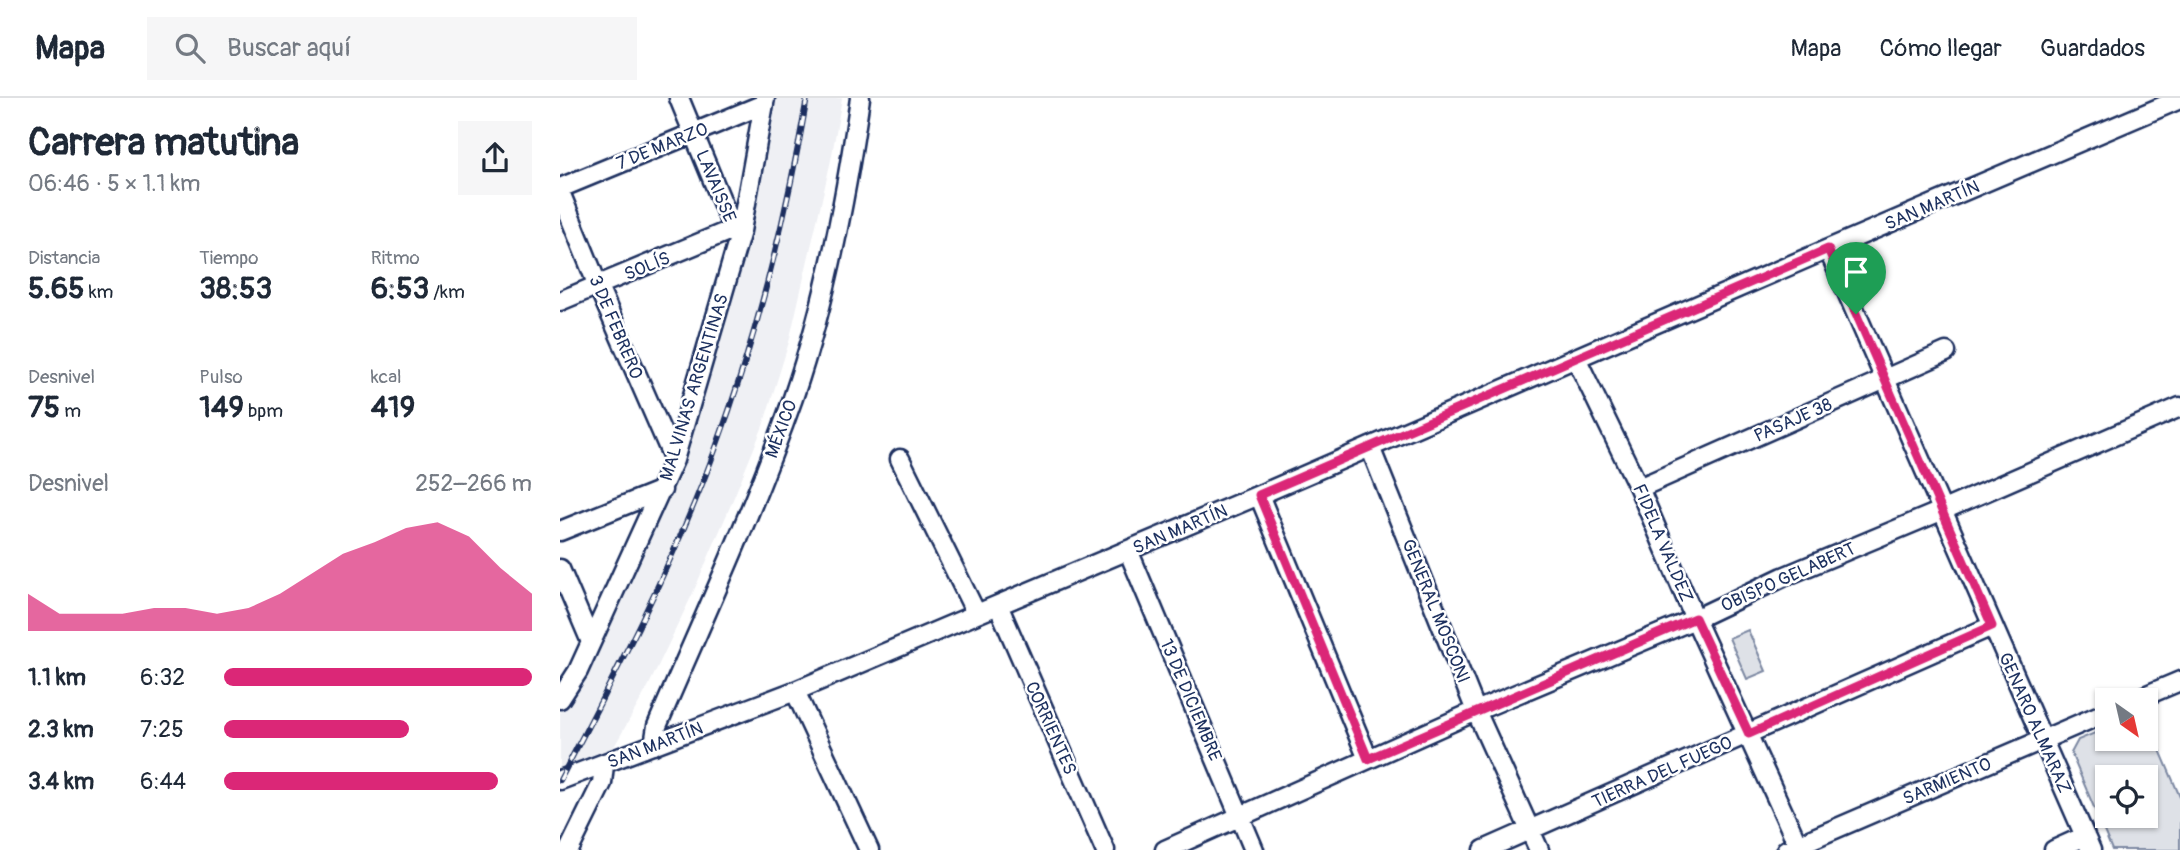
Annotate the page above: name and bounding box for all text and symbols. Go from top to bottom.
search box [147,17,637,80]
text: Mapa [35,28,105,69]
icon: search [171,29,209,67]
text: Buscar aquí [227,32,351,64]
text: Mapa [1791,34,1842,63]
text: Cómo llegar [1880,34,2002,63]
text: Guardados [2040,34,2145,63]
street label: 7 DE MARZO [613,118,711,175]
text: Carrera matutina [28,119,299,167]
button: share [458,121,532,195]
street label: LAVAISSE [690,147,741,226]
text: 06:46 · 5 × 1.1 km [28,169,201,198]
street label: SAN MARTÍN [1881,175,1983,236]
pin [1826,242,1886,314]
text: Distancia [28,246,100,270]
text: Tiempo [199,246,258,270]
text: Ritmo [371,246,420,270]
street label: SOLÍS [621,247,674,286]
icon: arrive [1837,253,1875,291]
text: 5.65 [28,270,85,307]
text: 38:53 [199,270,272,307]
text: 6:53 [371,270,429,307]
street label: 3 DE FEBRERO [583,272,648,383]
text: km [85,280,113,304]
text: /km [429,280,465,304]
street label: MALVINAS ARGENTINAS [655,291,734,483]
text: Desnivel [28,365,95,389]
text: Pulso [199,365,243,389]
text: kcal [371,365,402,389]
text: 75 [28,389,60,426]
text: 149 [199,389,244,426]
text: 419 [371,389,415,426]
street label: PASAJE 38 [1751,393,1836,448]
street label: MÉXICO [760,397,803,461]
text: m [60,399,81,423]
text: bpm [244,399,283,423]
text: Desnivel [28,469,109,498]
text: 252–266 m [415,469,532,498]
street label: FIDELA VALDEZ [1627,481,1698,606]
street label: SAN MARTÍN [1129,499,1231,560]
street label: GENERAL MOSCONI [1396,536,1475,687]
street label: OBISPO GELABERT [1717,537,1859,617]
street label: 13 DE DICIEMBRE [1154,636,1227,765]
street label: GENARO ALMARAZ [1993,649,2076,797]
text: 1.1 km [28,663,86,692]
text: 6:32 [140,663,185,692]
street label: CORRIENTES [1020,678,1081,778]
north arrow [2095,688,2158,751]
map controls [2095,688,2158,828]
text: 2.3 km [28,715,94,744]
text: 7:25 [140,715,184,744]
street label: SAN MARTÍN [604,717,706,774]
street label: TIERRA DEL FUEGO [1589,731,1736,814]
street label: SARMIENTO [1899,753,1995,810]
button: locate [2095,765,2158,828]
text: 3.4 km [28,767,94,796]
text: 6:44 [140,767,186,796]

